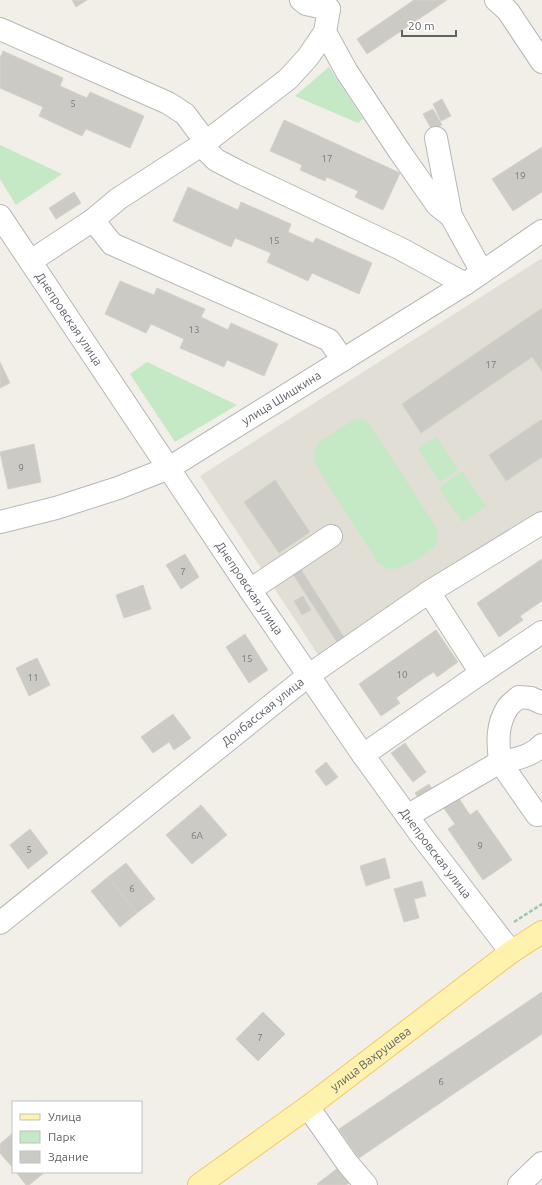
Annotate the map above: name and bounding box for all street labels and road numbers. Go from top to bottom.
street label: Днепровская улица [33,270,105,368]
street label: улица Шишкина [239,368,323,427]
street label: Днепровская улица [214,539,286,637]
street label: Донбасская улица [219,675,306,748]
street label: Днепровская улица [398,805,474,901]
street label: улица Вахрушева [328,1024,413,1093]

